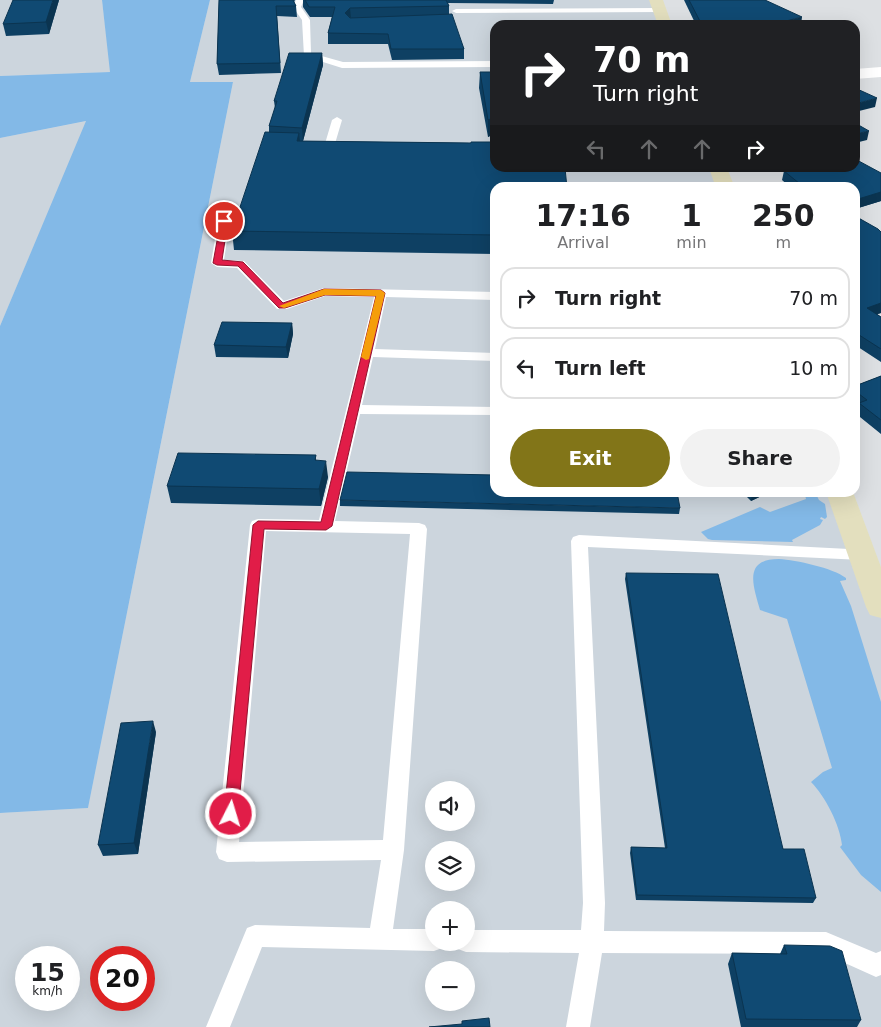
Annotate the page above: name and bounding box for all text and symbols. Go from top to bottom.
icon: right [510,40,575,105]
text: 70 m [593,40,690,80]
text: Turn right [593,81,698,106]
icon: left [582,135,610,163]
icon: ahead [635,135,663,163]
icon: ahead [688,135,716,163]
icon: right [741,135,769,163]
text: 17:16 [535,198,631,233]
text: 1 [681,198,702,233]
text: 250 [752,198,815,233]
pin [203,200,245,242]
icon: arrive [210,207,238,235]
text: Arrival [557,233,609,252]
text: min [676,233,707,252]
text: m [775,233,791,252]
icon: right [512,284,540,312]
text: Turn right [555,287,661,309]
text: 70 m [789,287,838,309]
icon: left [512,354,540,382]
text: Turn left [555,357,646,379]
text: 10 m [789,357,838,379]
button: Exit [510,429,670,487]
button: Share [680,429,840,487]
map controls [425,781,475,1011]
button: sound [425,781,475,831]
position arrow [204,787,256,839]
button: layers [425,841,475,891]
button: + [425,901,475,951]
speed limit sign: 20 [90,946,155,1011]
text: 15 [30,958,65,987]
button: − [425,961,475,1011]
text: km/h [32,984,63,998]

